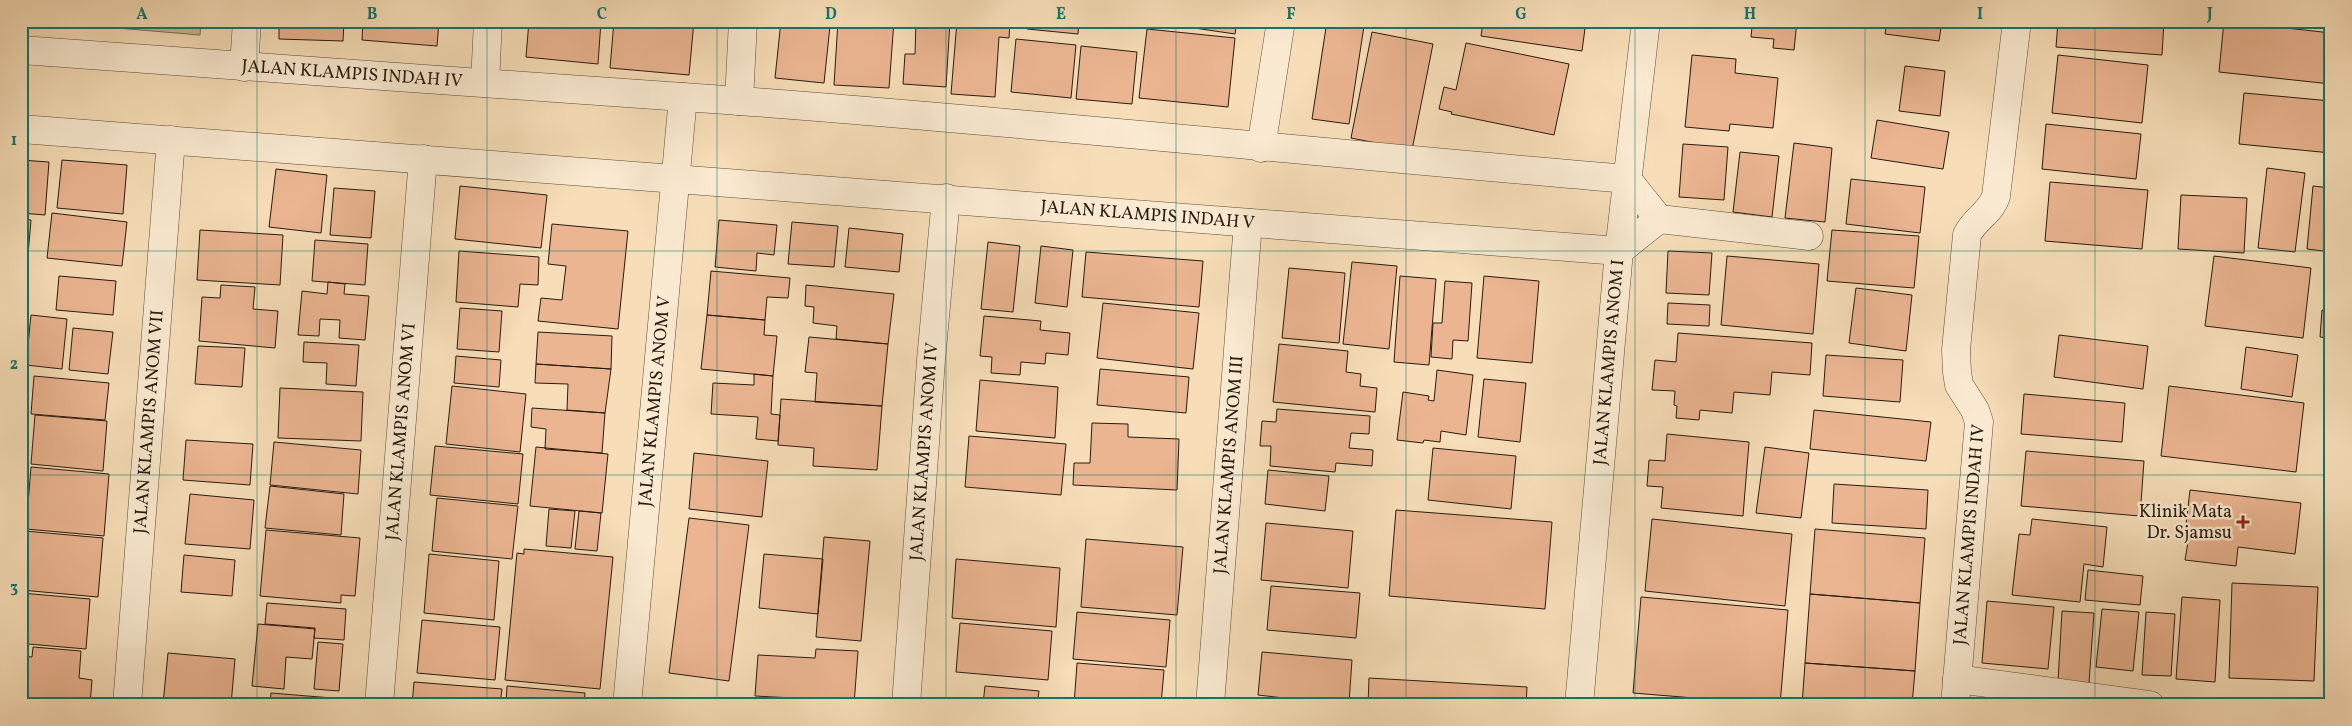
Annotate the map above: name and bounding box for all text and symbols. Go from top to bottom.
text: A [136,4,148,26]
text: B [367,4,378,26]
text: C [597,4,607,26]
text: D [825,4,837,26]
text: E [1056,4,1066,26]
text: F [1286,4,1296,26]
text: G [1515,4,1527,26]
text: H [1744,4,1756,26]
text: I [1977,4,1983,26]
text: J [2206,4,2213,26]
street label: JALAN KLAMPIS INDAH IV [241,54,464,94]
text: 1 [11,130,17,152]
street label: JALAN KLAMPIS INDAH V [1040,194,1256,236]
street label: JALAN KLAMPIS ANOM I [1588,258,1631,466]
street label: JALAN KLAMPIS ANOM V [633,295,677,508]
street label: JALAN KLAMPIS ANOM VII [128,309,170,535]
street label: JALAN KLAMPIS ANOM VI [380,322,422,542]
street label: JALAN KLAMPIS ANOM IV [904,341,945,562]
text: 2 [10,354,18,376]
street label: JALAN KLAMPIS ANOM III [1208,354,1250,575]
street label: JALAN KLAMPIS INDAH IV [1948,423,1991,646]
place label: Klinik Mata Dr. Sjamsu [2139,500,2232,546]
marker: Klinik Mata Dr. Sjamsu [2236,515,2250,529]
text: 3 [10,577,18,599]

